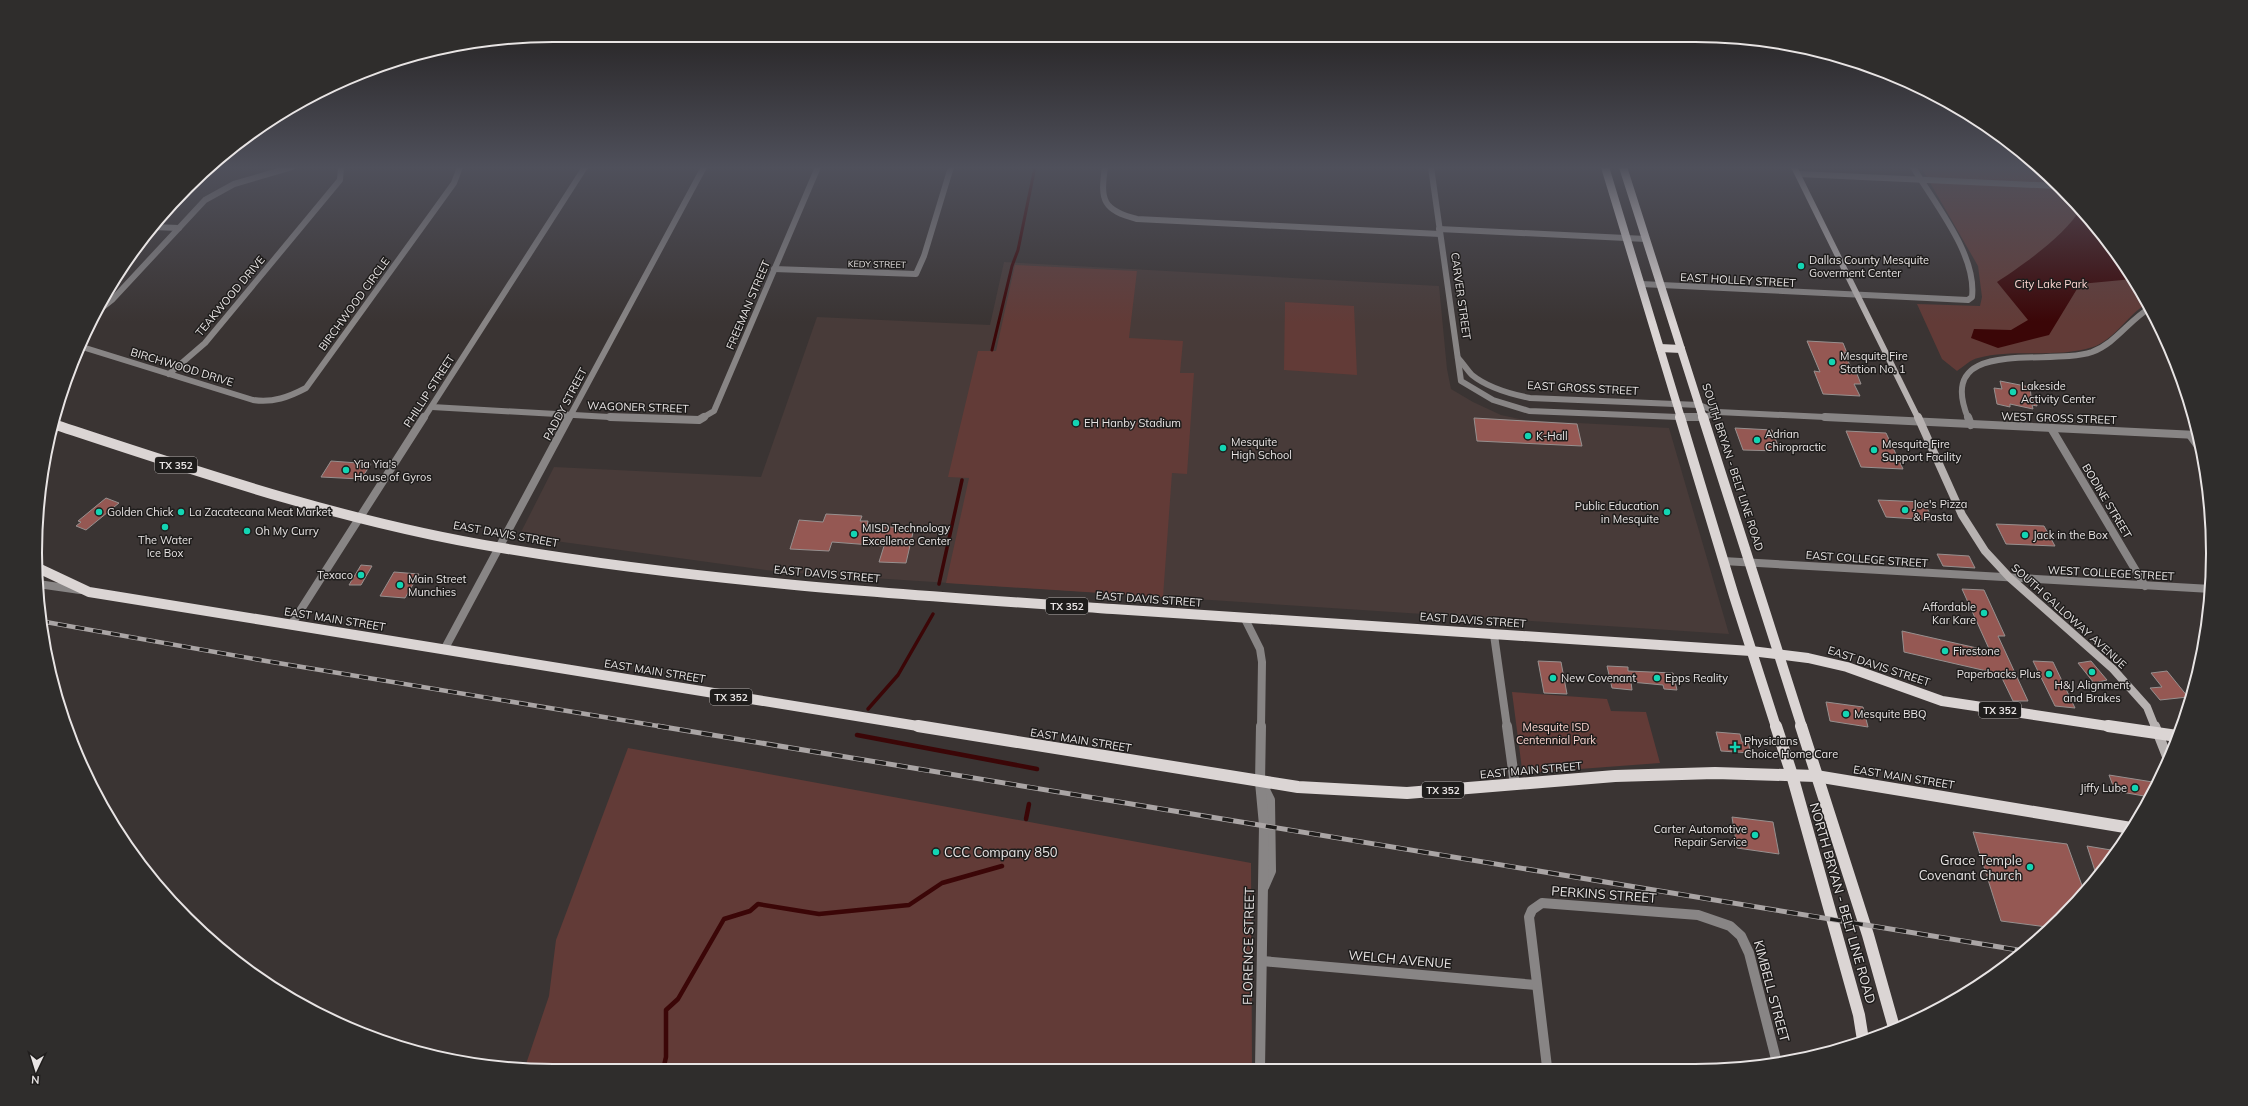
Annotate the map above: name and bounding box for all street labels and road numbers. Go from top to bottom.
street label: CARVER STREET [1448,251,1474,341]
street label: TEAKWOOD DRIVE [192,253,268,339]
street label: BIRCHWOOD CIRCLE [315,255,393,353]
street label: FREEMAN STREET [723,258,773,352]
street label: KEDY STREET [848,258,907,270]
street label: EAST HOLLEY STREET [1680,270,1797,290]
street label: BIRCHWOOD DRIVE [129,345,235,389]
street label: PHILLIP STREET [400,352,458,430]
street label: PADDY STREET [540,365,590,443]
street label: EAST GROSS STREET [1527,378,1639,398]
street label: SOUTH BRYAN - BELT LINE ROAD [1699,381,1767,553]
street label: WAGONER STREET [587,398,689,416]
street label: WEST GROSS STREET [2001,409,2117,427]
road number: TX 352 [155,457,197,473]
street label: BODINE STREET [2079,461,2135,541]
street label: EAST DAVIS STREET [452,518,560,550]
street label: EAST COLLEGE STREET [1805,548,1929,570]
street label: SOUTH GALLOWAY AVENUE [2008,561,2130,671]
street label: EAST DAVIS STREET [773,562,881,586]
street label: WEST COLLEGE STREET [2047,563,2175,583]
street label: EAST DAVIS STREET [1095,588,1203,610]
road number: TX 352 [1046,598,1088,614]
street label: EAST MAIN STREET [283,604,387,634]
street label: EAST DAVIS STREET [1419,609,1527,631]
street label: EAST DAVIS STREET [1826,643,1932,689]
street label: EAST MAIN STREET [603,656,707,686]
road number: TX 352 [710,689,752,705]
road number: TX 352 [1979,702,2021,718]
street label: EAST MAIN STREET [1029,725,1133,755]
street label: EAST MAIN STREET [1479,759,1583,781]
street label: EAST MAIN STREET [1852,762,1956,792]
road number: TX 352 [1422,782,1464,798]
street label: NORTH BRYAN - BELT LINE ROAD [1807,801,1879,1005]
street label: PERKINS STREET [1551,882,1657,906]
street label: FLORENCE STREET [1239,887,1257,1005]
street label: KIMBELL STREET [1751,938,1793,1044]
street label: WELCH AVENUE [1348,947,1452,971]

